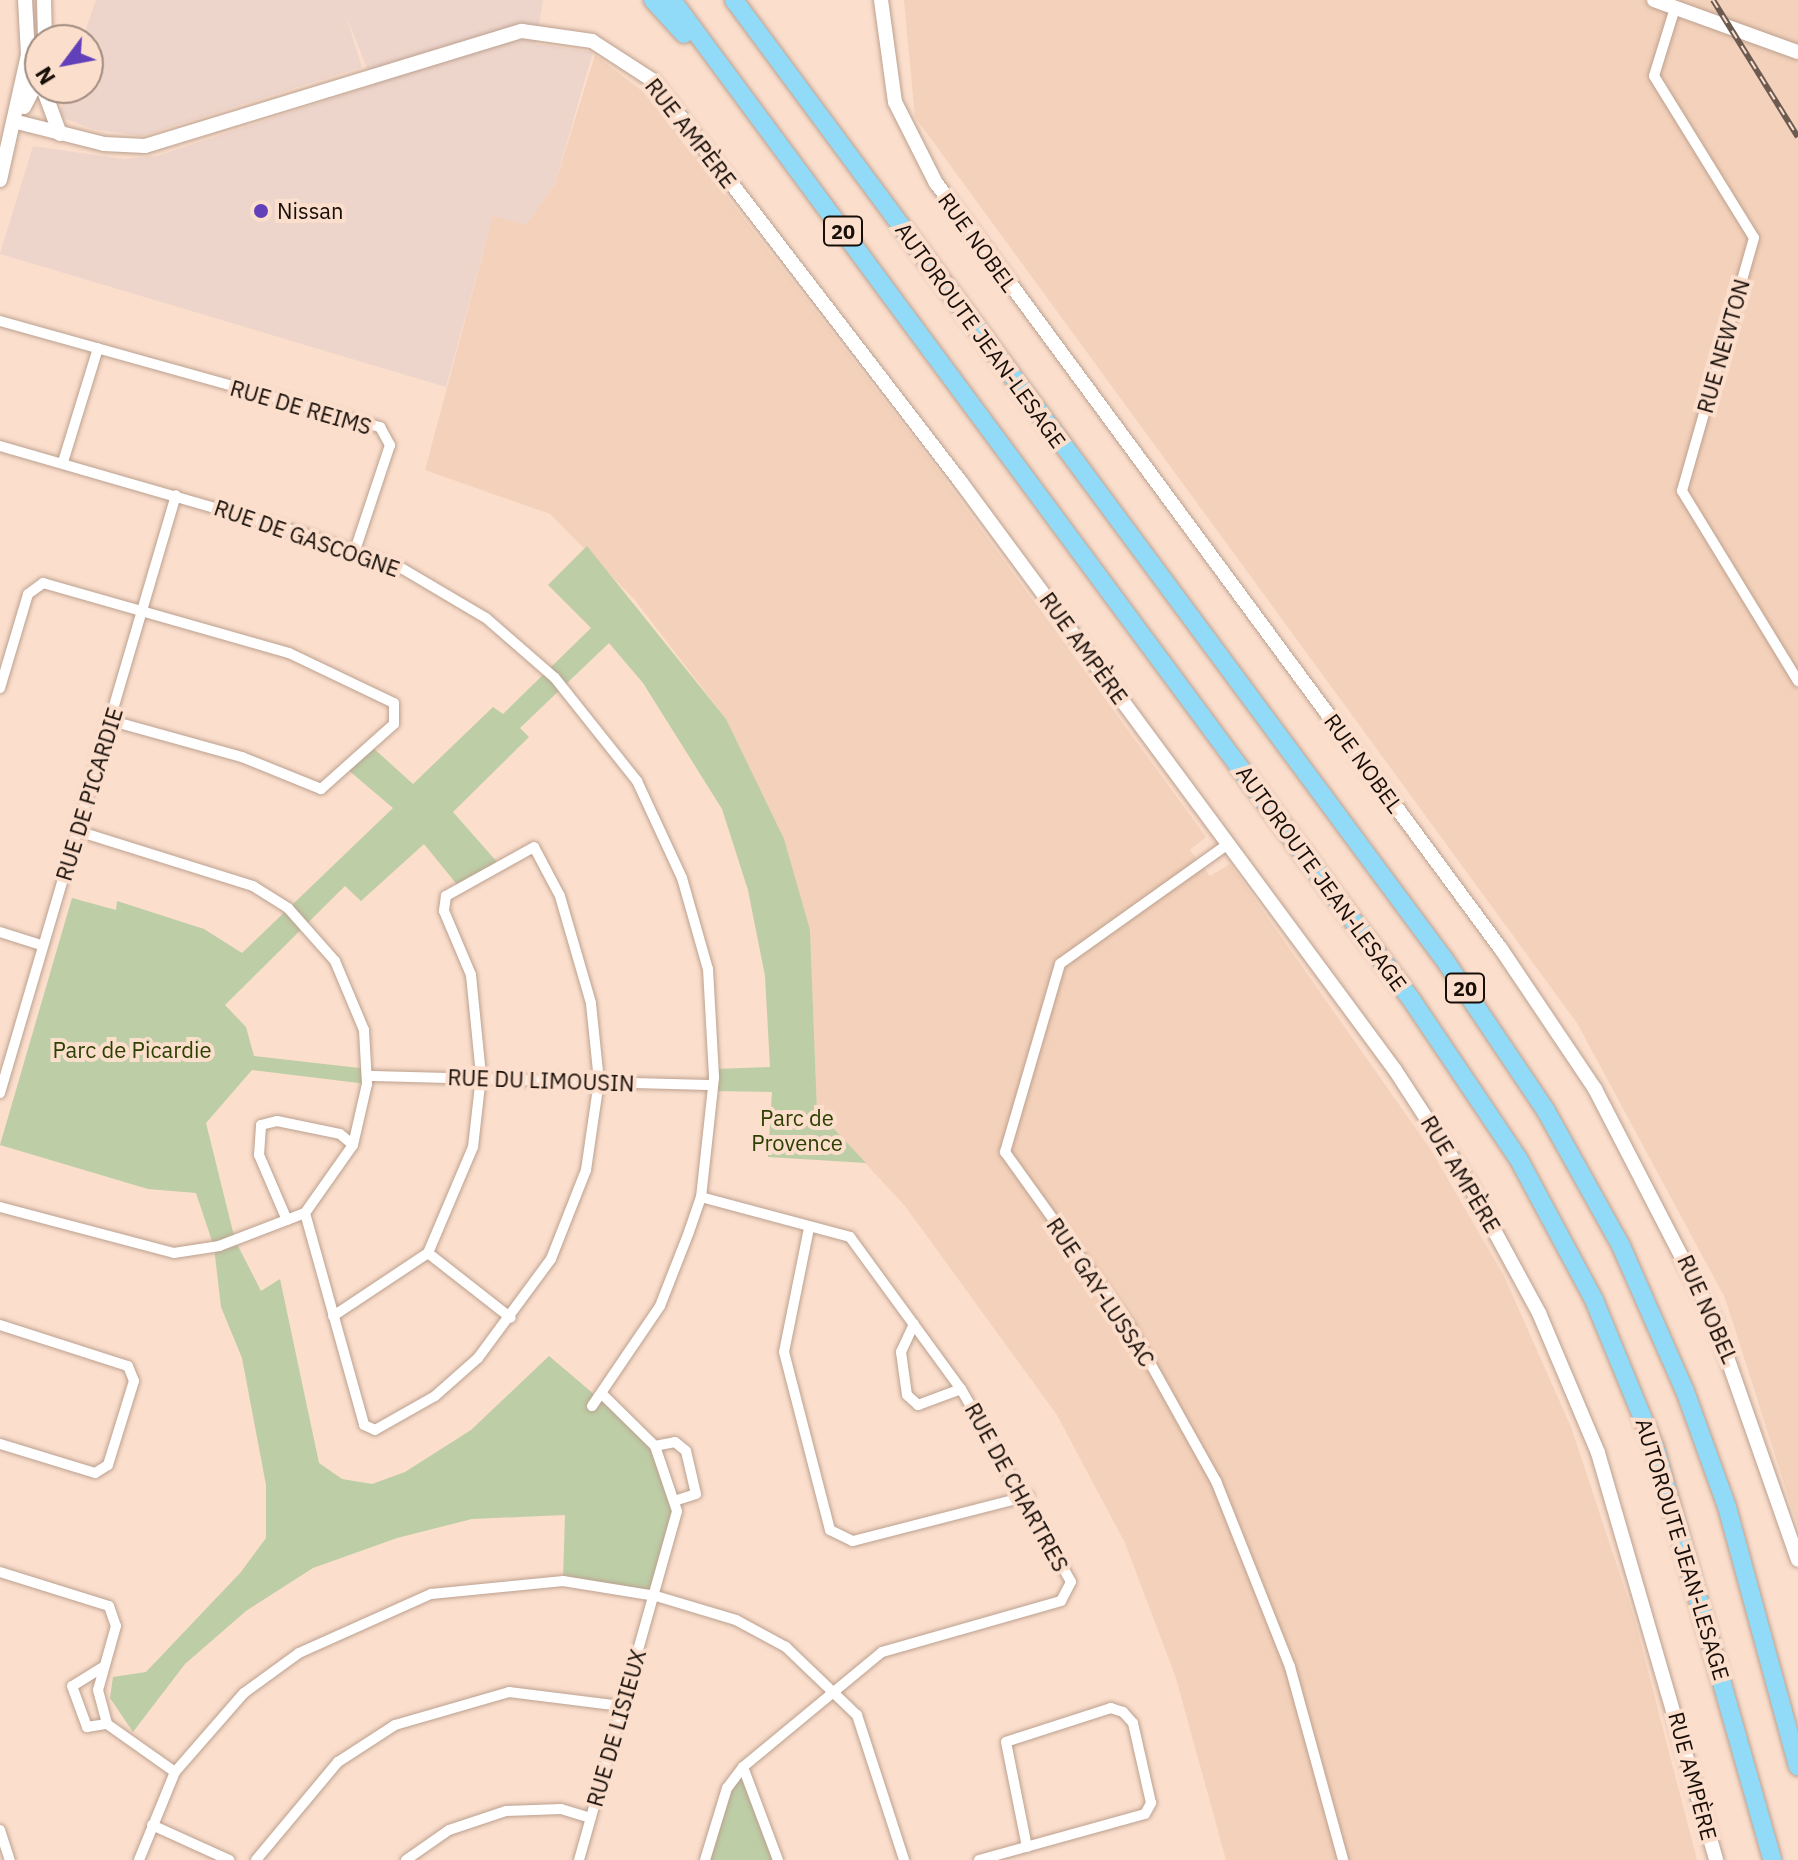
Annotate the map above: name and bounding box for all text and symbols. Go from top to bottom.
north arrow [24,24,104,104]
text: N [28,61,61,90]
street label: RUE AMPÈRE [640,73,742,193]
street label: RUE NOBEL [933,187,1023,297]
place label: Nissan [277,198,344,224]
marker: Nissan [252,202,270,220]
road number: 20 [823,215,863,247]
street label: AUTOROUTE JEAN-LESAGE [890,217,1072,453]
street label: RUE NEWTON [1691,276,1755,416]
street label: RUE DE REIMS [227,374,375,440]
street label: RUE DE GASCOGNE [211,494,403,582]
street label: RUE AMPÈRE [1035,587,1133,709]
street label: RUE DE PICARDIE [50,704,128,884]
street label: RUE NOBEL [1319,708,1409,818]
street label: AUTOROUTE JEAN-LESAGE [1231,760,1413,996]
road number: 20 [1445,972,1485,1004]
park label: Parc de Picardie [52,1037,212,1063]
street label: RUE DU LIMOUSIN [447,1064,635,1096]
park label: Parc de Provence [751,1104,843,1156]
street label: RUE AMPÈRE [1416,1111,1506,1237]
street label: RUE GAY-LUSSAC [1041,1213,1161,1371]
street label: RUE NOBEL [1672,1251,1744,1367]
street label: RUE DE CHARTRES [960,1398,1074,1576]
street label: AUTOROUTE JEAN-LESAGE [1631,1415,1735,1683]
street label: RUE DE LISIEUX [581,1646,651,1810]
street label: RUE AMPÈRE [1663,1709,1723,1843]

